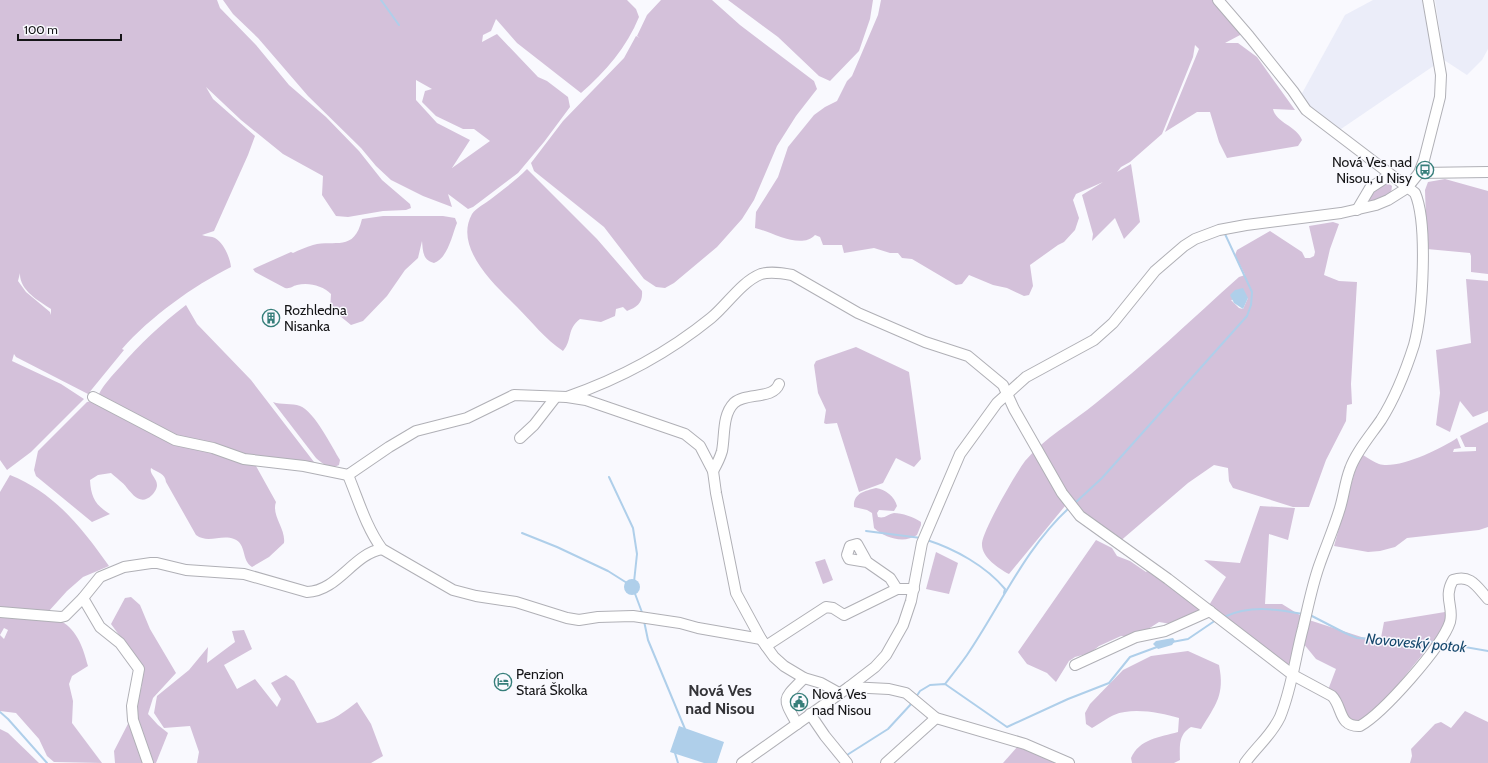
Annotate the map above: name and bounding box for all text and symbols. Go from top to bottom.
scale bar [18,16,121,42]
text: 100 m [24,22,58,37]
place label: Nová Ves nad Nisou, u Nisy [1332,153,1412,187]
bus stop icon: Nová Ves nad Nisou, u Nisy [1415,160,1435,180]
place label: Rozhledna Nisanka [284,301,347,335]
building icon: Rozhledna Nisanka [261,308,281,328]
water label: Novoveský potok [1365,630,1468,656]
place label: Penzion Stará Školka [516,665,588,699]
hotel icon: Penzion Stará Školka [493,672,513,692]
district label: Nová Ves nad Nisou [685,681,755,718]
place label: Nová Ves nad Nisou [812,685,871,719]
public building icon: Nová Ves nad Nisou [789,692,809,712]

